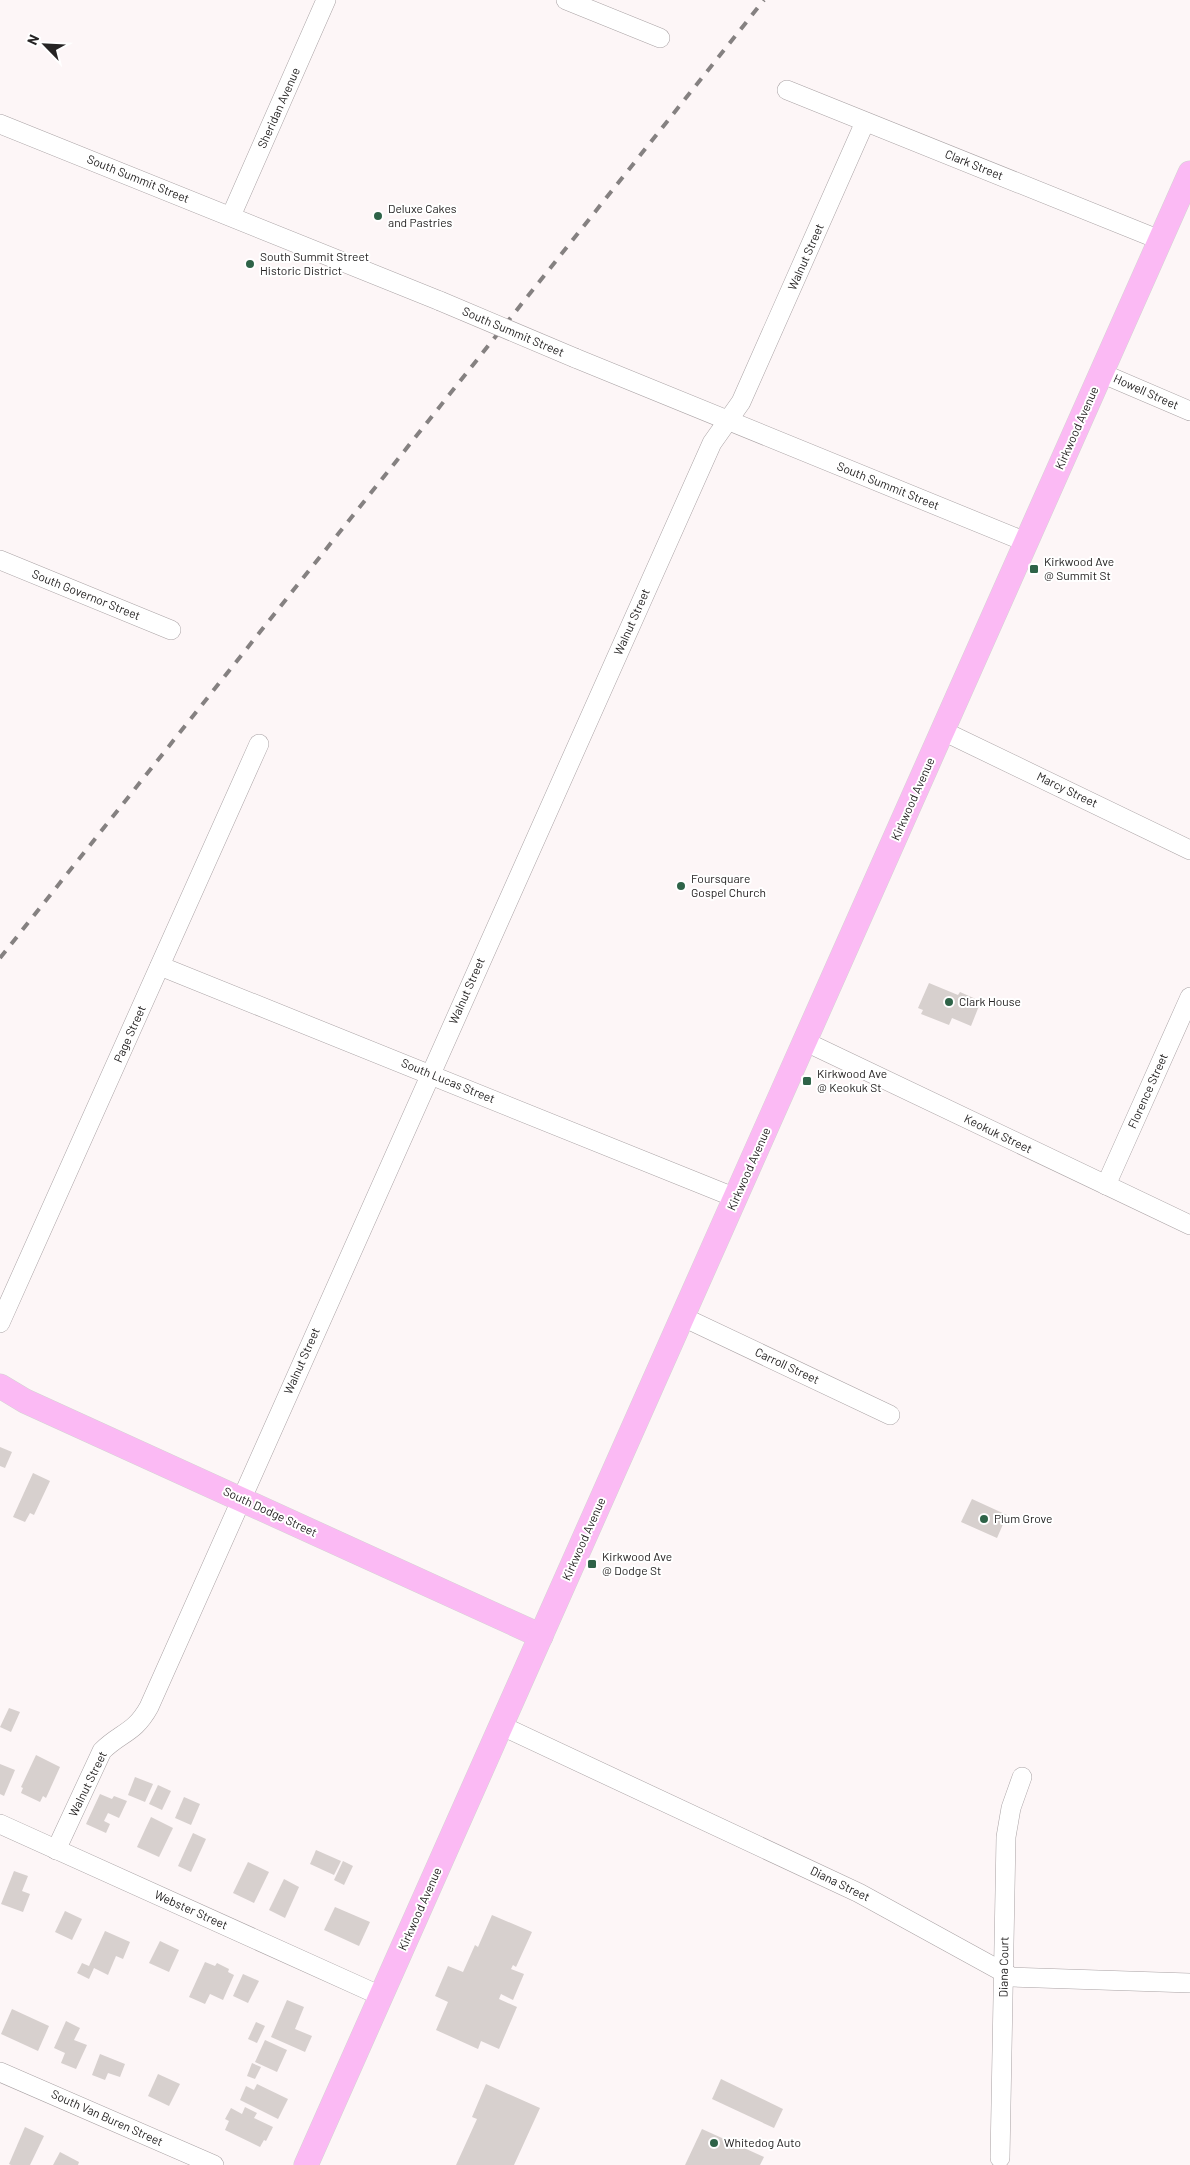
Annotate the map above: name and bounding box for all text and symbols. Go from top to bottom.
north arrow [20,20,70,70]
text: N [23,32,42,47]
street label: Sheridan Avenue [254,65,302,150]
street label: Clark Street [943,146,1006,182]
street label: South Summit Street [85,151,192,205]
place label: Deluxe Cakes and Pastries [388,201,457,229]
marker: Deluxe Cakes and Pastries [372,210,384,222]
street label: Walnut Street [784,221,826,292]
place label: South Summit Street Historic District [260,249,369,277]
marker: South Summit Street Historic District [244,258,256,270]
street label: South Summit Street [460,303,566,359]
street label: Howell Street [1112,371,1181,412]
street label: Kirkwood Avenue [1052,384,1101,471]
street label: South Summit Street [835,458,942,512]
place label: Kirkwood Ave @ Summit St [1044,554,1114,582]
marker: Kirkwood Ave @ Summit St [1028,563,1040,575]
street label: South Governor Street [30,566,143,622]
street label: Walnut Street [610,586,652,657]
street label: Kirkwood Avenue [888,755,937,842]
street label: Marcy Street [1035,768,1100,810]
place label: Foursquare Gospel Church [691,871,766,899]
marker: Foursquare Gospel Church [675,880,687,892]
street label: Walnut Street [445,955,487,1026]
place label: Clark House [959,994,1021,1008]
marker: Clark House [943,996,955,1008]
street label: Page Street [110,1003,148,1064]
street label: Florence Street [1124,1051,1170,1130]
street label: South Lucas Street [399,1055,497,1105]
place label: Kirkwood Ave @ Keokuk St [817,1066,887,1094]
marker: Kirkwood Ave @ Keokuk St [801,1075,813,1087]
street label: Keokuk Street [962,1111,1035,1156]
street label: Kirkwood Avenue [724,1125,773,1212]
street label: Walnut Street [280,1325,322,1396]
street label: Carroll Street [753,1344,822,1386]
street label: South Dodge Street [221,1483,319,1539]
street label: Kirkwood Avenue [559,1495,608,1582]
place label: Plum Grove [994,1511,1052,1525]
marker: Plum Grove [978,1513,990,1525]
place label: Kirkwood Ave @ Dodge St [602,1549,672,1577]
marker: Kirkwood Ave @ Dodge St [586,1558,598,1570]
street label: Walnut Street [65,1748,109,1819]
street label: Diana Street [808,1863,872,1904]
street label: Kirkwood Avenue [395,1865,444,1952]
street label: Webster Street [153,1887,230,1932]
street label: Diana Court [995,1936,1011,1997]
street label: South Van Buren Street [49,2086,165,2148]
place label: Whitedog Auto [724,2135,801,2149]
marker: Whitedog Auto [708,2137,720,2149]

